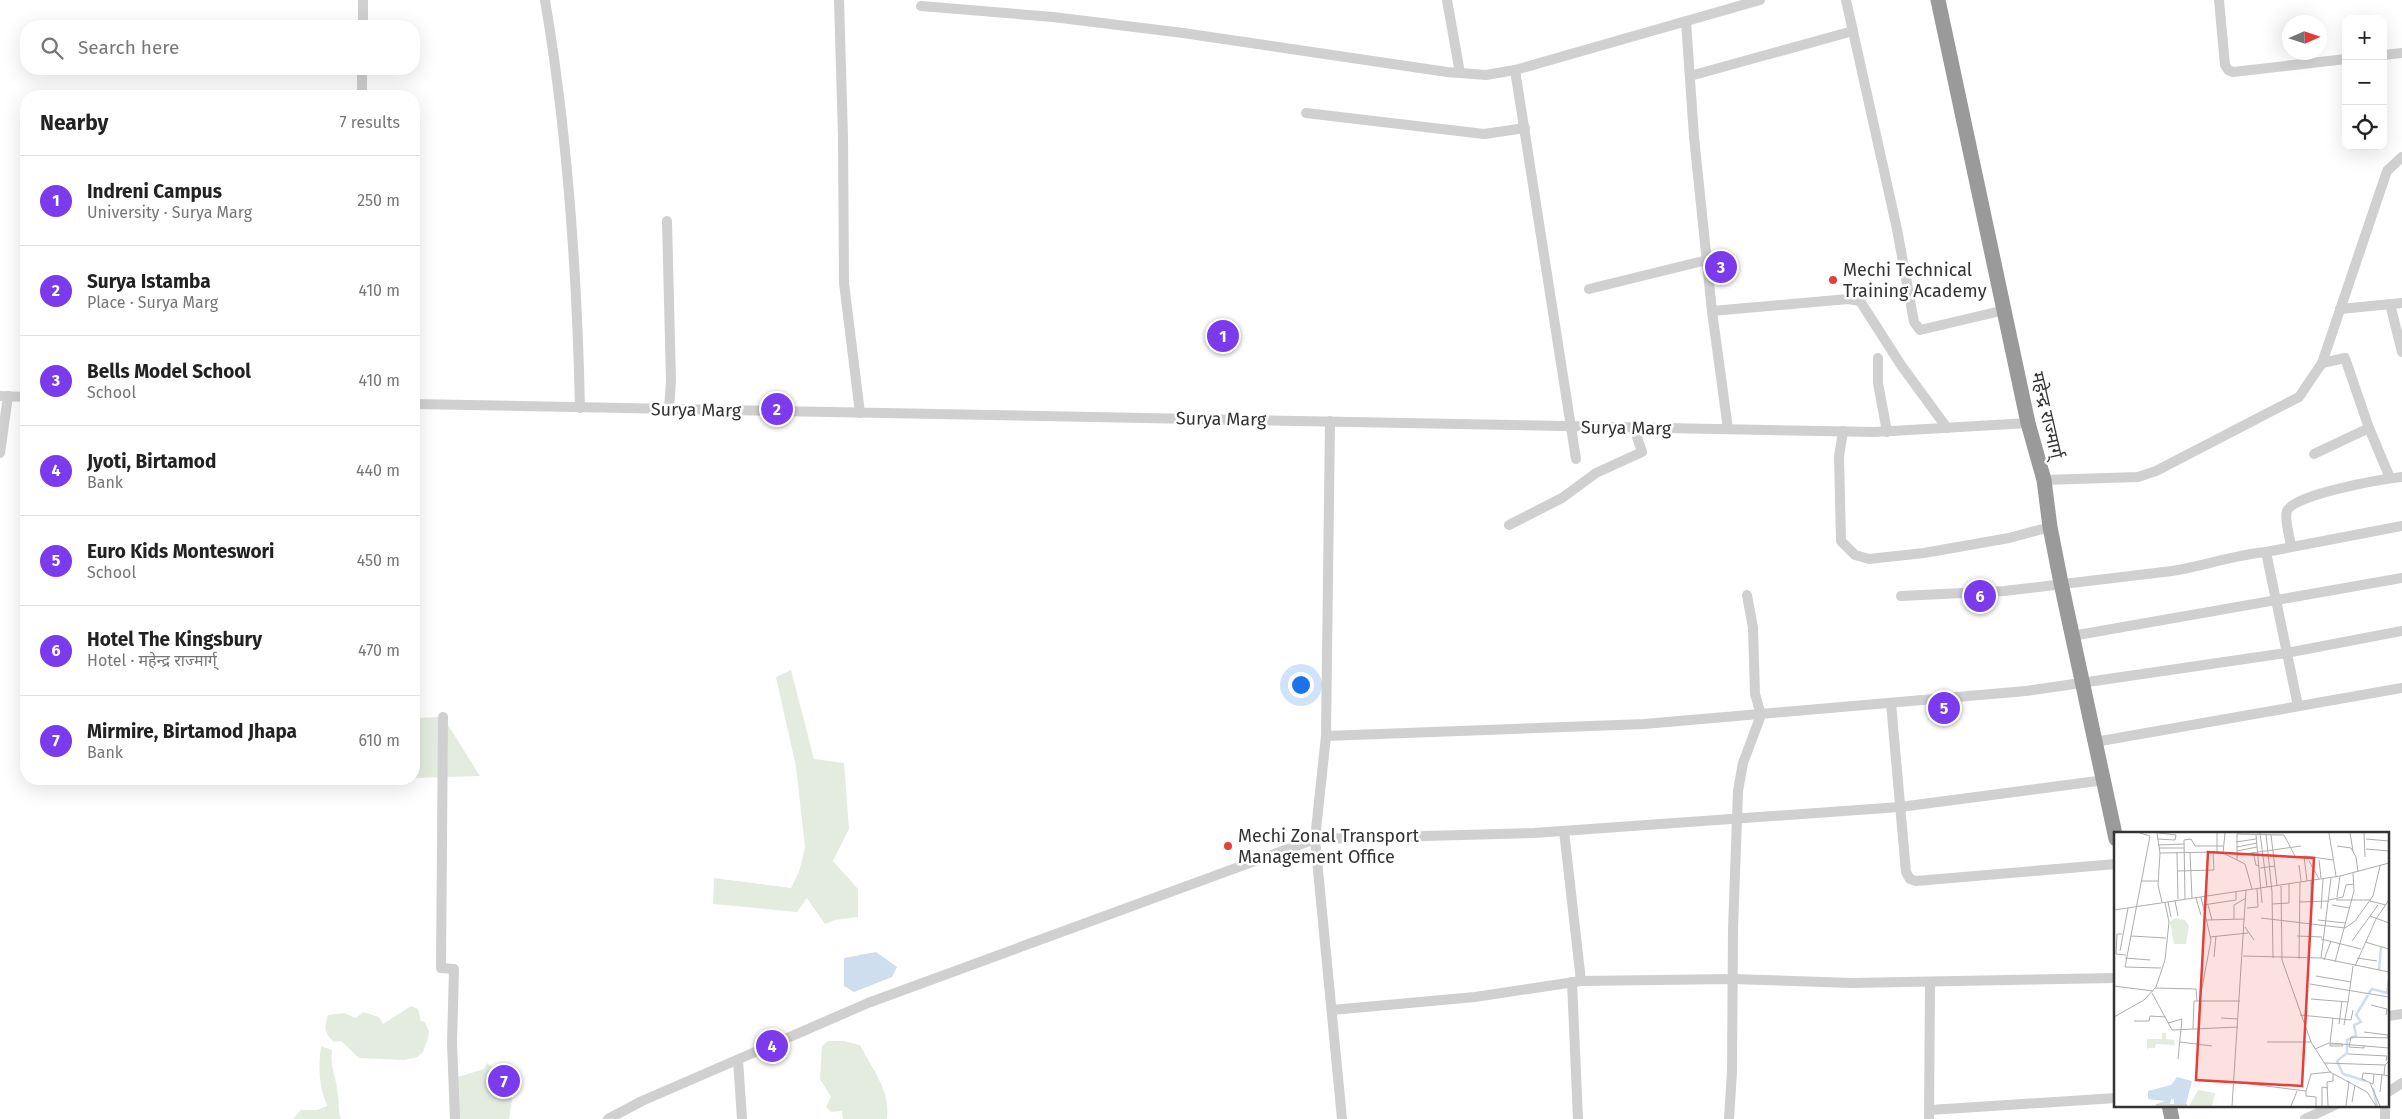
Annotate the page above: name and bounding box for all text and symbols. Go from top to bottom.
north arrow [2282,15,2327,60]
map controls [2342,15,2387,150]
button: + [2342,15,2387,60]
search box [20,20,420,75]
icon: search [38,34,66,62]
text: Search here [78,36,179,59]
button: − [2342,60,2387,105]
button: locate [2342,105,2387,150]
text: Nearby [40,110,108,136]
text: 7 results [340,113,400,132]
text: Indreni Campus [87,180,222,203]
text: 1 [52,191,60,210]
text: 250 m [357,191,400,210]
text: University · Surya Marg [87,203,252,222]
pin: 3 [1705,248,1737,286]
place label: Mechi Technical Training Academy [1843,259,1987,302]
text: Surya Istamba [87,270,211,293]
marker: Mechi Technical Training Academy [1827,274,1839,286]
text: 2 [52,281,60,300]
text: 410 m [359,281,400,300]
text: Place · Surya Marg [87,293,218,312]
pin: 1 [1207,317,1239,355]
text: Bells Model School [87,360,251,383]
street label: महेन्द्र राज्मार्ग् [2026,370,2068,463]
text: 3 [52,371,60,390]
text: 410 m [359,371,400,390]
text: School [87,383,136,402]
pin: 2 [761,390,793,428]
street label: Surya Marg [651,398,742,422]
street label: Surya Marg [1176,407,1267,431]
street label: Surya Marg [1581,416,1672,440]
text: Jyoti, Birtamod [87,450,216,473]
text: 4 [51,461,61,480]
text: 440 m [356,461,400,480]
text: Bank [87,473,123,492]
text: Euro Kids Monteswori [87,540,274,563]
text: 5 [52,551,60,570]
text: 450 m [357,551,400,570]
text: School [87,563,136,582]
pin: 6 [1964,577,1996,615]
text: Hotel The Kingsbury [87,628,262,651]
text: 6 [51,641,61,660]
text: 470 m [358,641,400,660]
text: Hotel · महेन्द्र राज्मार्ग् [87,651,217,670]
your location [1288,672,1314,698]
pin: 5 [1928,689,1960,727]
text: Mirmire, Birtamod Jhapa [87,720,297,743]
text: 7 [52,731,60,750]
text: 610 m [358,731,400,750]
text: Bank [87,743,123,762]
place label: Mechi Zonal Transport Management Office [1238,825,1420,868]
inset map [2114,832,2390,1106]
marker: Mechi Zonal Transport Management Office [1222,840,1234,852]
pin: 4 [756,1027,788,1065]
pin: 7 [488,1062,520,1100]

